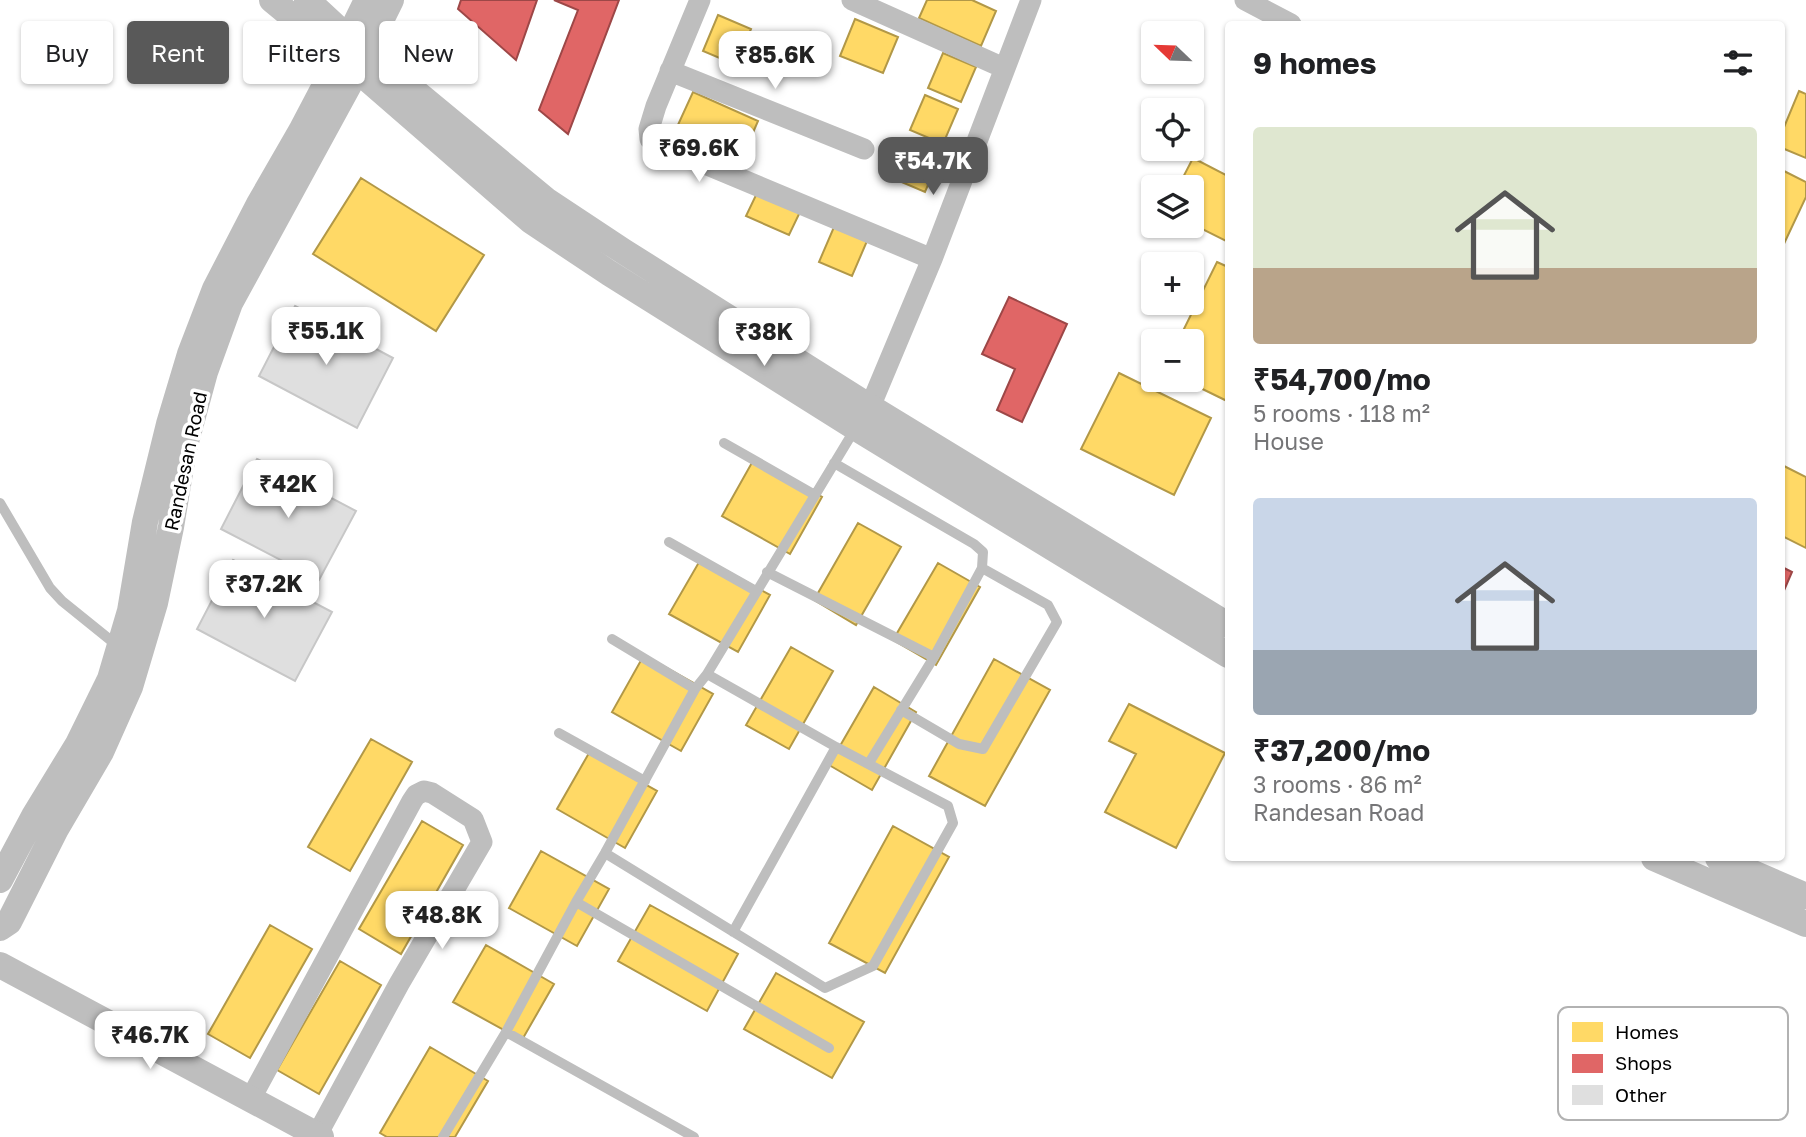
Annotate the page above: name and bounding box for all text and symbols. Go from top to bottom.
chip: Buy [21,21,113,84]
chip: Rent [127,21,229,84]
chip: Filters [243,21,365,84]
chip: New [379,21,478,84]
north arrow [1141,21,1204,84]
map controls [1141,21,1204,392]
pin: ₹85.6K [718,32,832,91]
text: ₹85.6K [735,40,815,68]
icon: filters [1719,44,1757,82]
text: 9 homes [1253,45,1376,81]
button: locate [1141,98,1204,161]
pin: ₹69.6K [642,124,756,184]
text: ₹69.6K [658,133,740,161]
pin: ₹54.7K [876,138,990,197]
text: ₹54.7K [894,146,972,174]
icon: home [1442,172,1568,298]
button: layers [1141,175,1204,238]
button: + [1141,252,1204,315]
pin: ₹55.1K [269,308,383,367]
pin: ₹38K [723,308,805,368]
text: ₹55.1K [287,316,365,344]
text: ₹38K [735,317,793,345]
button: − [1141,329,1204,392]
text: ₹54,700/mo [1253,361,1431,397]
street label: Randesan Road [159,389,211,533]
text: 5 rooms · 118 m² [1253,399,1430,427]
text: House [1253,427,1324,455]
pin: ₹42K [247,461,329,520]
text: ₹42K [259,469,317,497]
icon: home [1442,543,1568,669]
pin: ₹37.2K [207,560,321,620]
text: ₹37.2K [225,569,303,597]
text: ₹37,200/mo [1253,732,1430,768]
text: 3 rooms · 86 m² [1253,770,1422,798]
text: Randesan Road [1253,798,1424,826]
pin: ₹48.8K [385,892,499,951]
text: ₹48.8K [401,900,483,928]
legend [1558,1007,1788,1120]
pin: ₹46.7K [93,1012,207,1071]
text: ₹46.7K [111,1020,189,1048]
text: Homes [1615,1020,1679,1043]
text: Shops [1615,1051,1672,1074]
text: Other [1615,1083,1667,1106]

